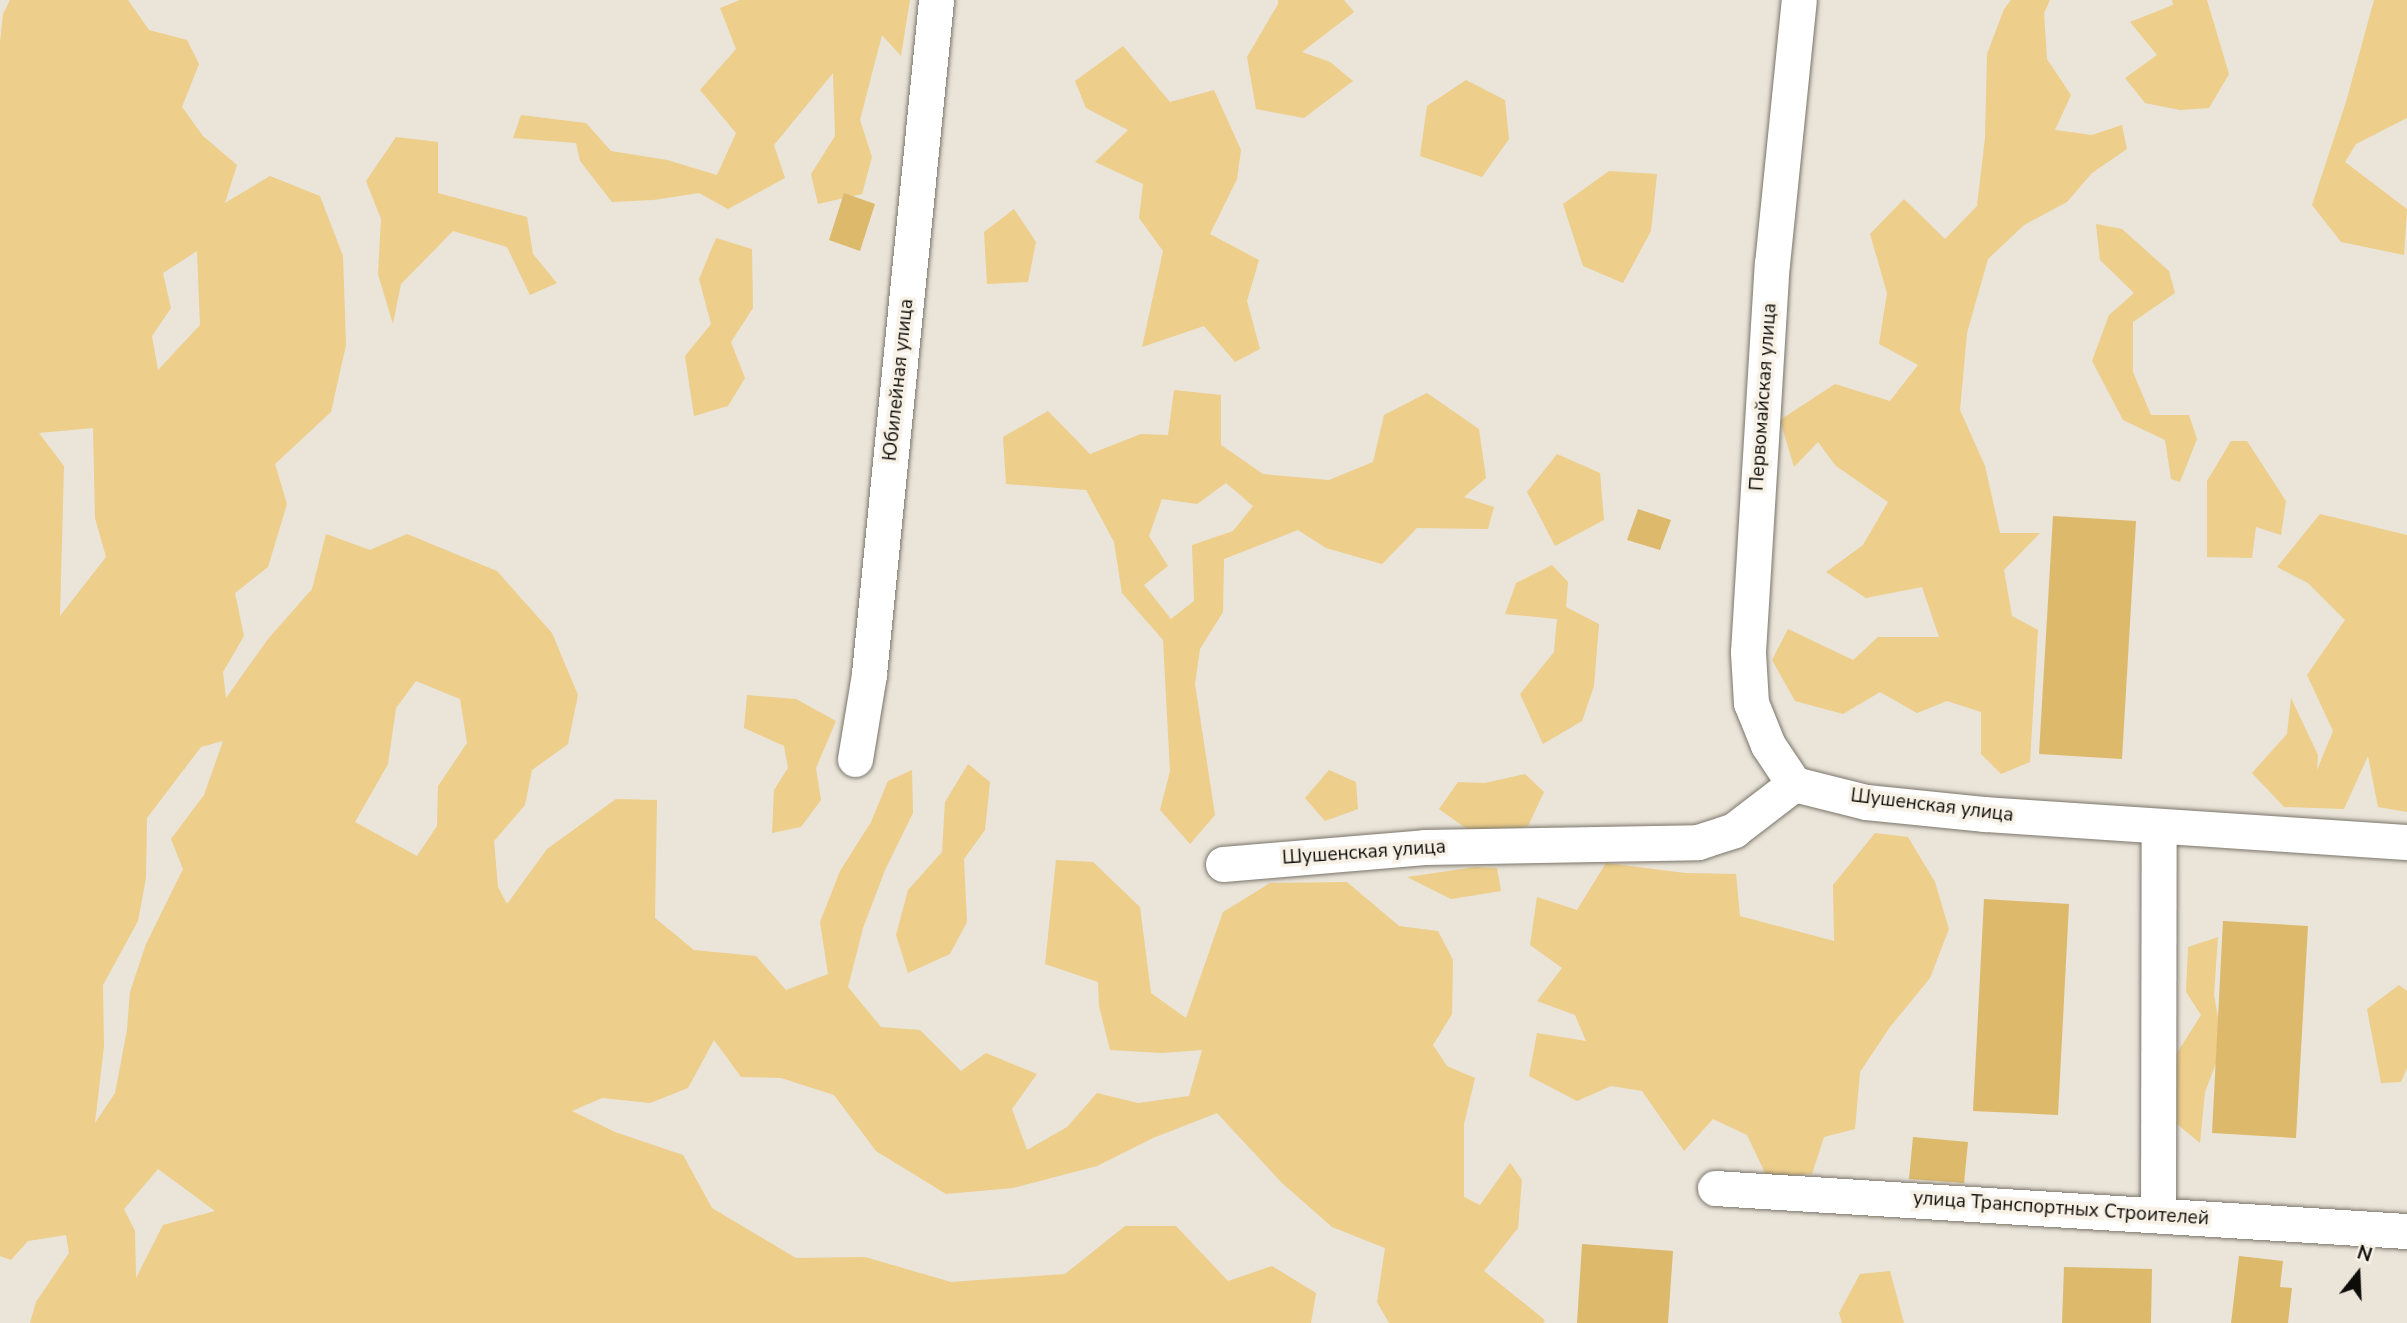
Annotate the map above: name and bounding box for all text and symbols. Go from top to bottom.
street label: Юбилейная улица [879,298,919,462]
street label: Первомайская улица [1746,302,1782,492]
street label: Шушенская улица [1849,785,2015,827]
street label: Шушенская улица [1281,836,1447,870]
street label: улица Транспортных Строителей [1912,1187,2210,1231]
north arrow [2323,1239,2393,1309]
text: N [2354,1239,2375,1269]

